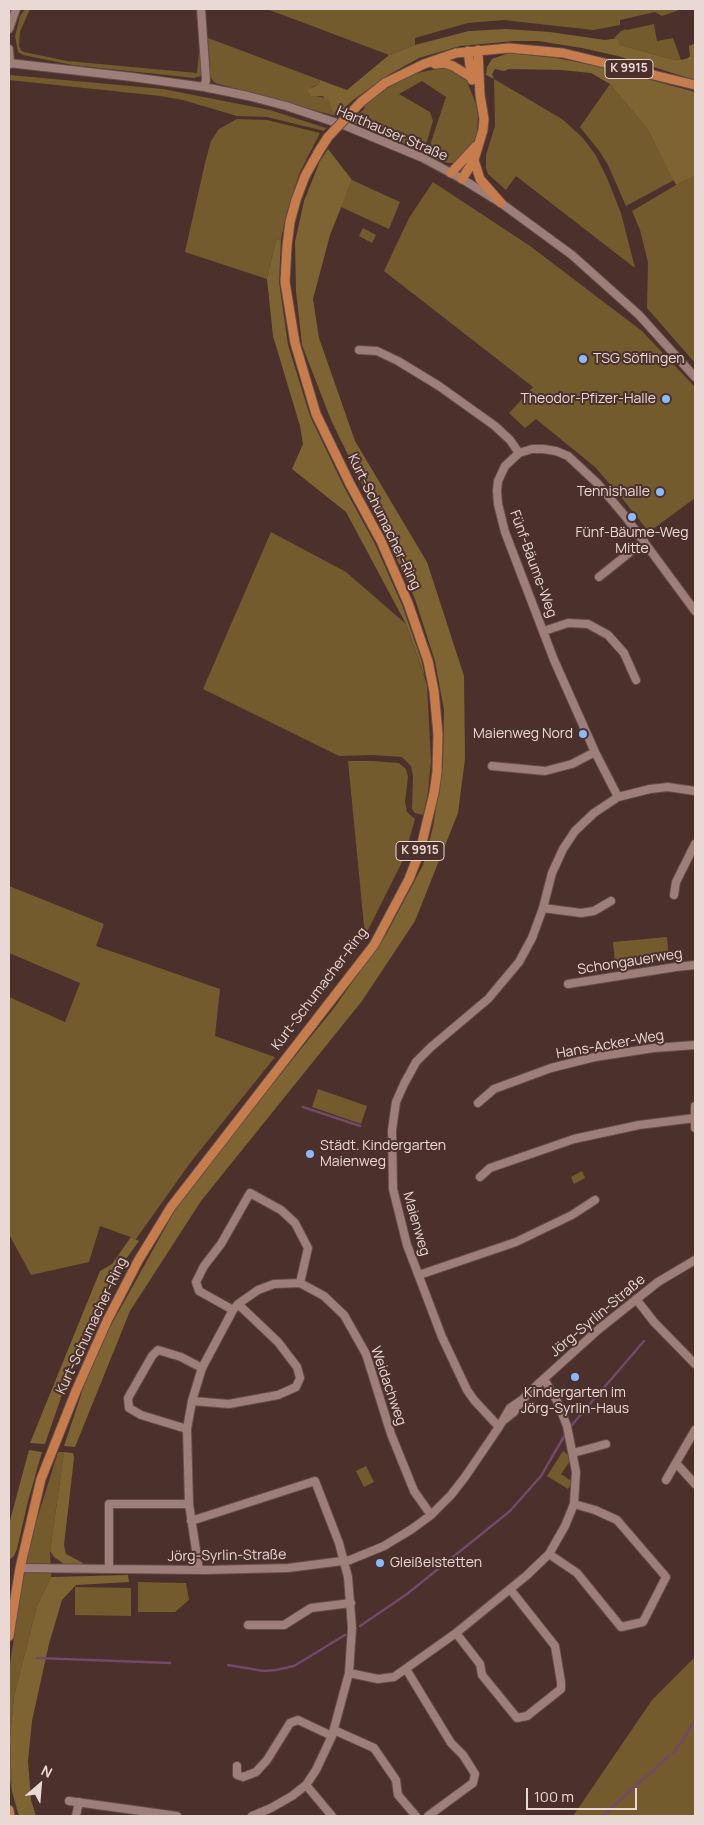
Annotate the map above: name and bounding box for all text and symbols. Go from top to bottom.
road number: K 9915 [605,60,653,78]
street label: Harthauser Straße [334,103,450,165]
place label: TSG Söflingen [593,351,684,367]
marker: TSG Söflingen [577,353,589,365]
place label: Theodor-Pfizer-Halle [520,391,656,407]
marker: Theodor-Pfizer-Halle [660,393,672,405]
street label: Kurt-Schumacher-Ring [344,451,424,593]
place label: Tennishalle [577,484,650,500]
marker: Tennishalle [654,486,666,498]
street label: Fünf-Bäume-Weg [506,508,560,620]
marker: Fünf-Bäume-Weg Mitte [626,511,638,523]
place label: Fünf-Bäume-Weg Mitte [575,525,689,558]
place label: Maienweg Nord [473,726,573,742]
marker: Maienweg Nord [577,728,589,740]
road number: K 9915 [396,841,444,860]
street label: Kurt-Schumacher-Ring [268,924,372,1054]
street label: Schongauerweg [576,945,684,979]
street label: Hans-Acker-Weg [555,1027,665,1063]
place label: Städt. Kindergarten Maienweg [320,1138,446,1170]
marker: Städt. Kindergarten Maienweg [304,1148,316,1160]
street label: Maienweg [399,1190,433,1258]
street label: Kurt-Schumacher-Ring [53,1255,131,1397]
street label: Jörg-Syrlin-Straße [547,1271,649,1361]
street label: Weidachweg [367,1344,409,1428]
marker: Kindergarten im Jörg-Syrlin-Haus [569,1371,581,1383]
place label: Kindergarten im Jörg-Syrlin-Haus [521,1385,629,1418]
street label: Jörg-Syrlin-Straße [168,1547,286,1565]
place label: Gleißelstetten [390,1555,482,1571]
marker: Gleißelstetten [374,1557,386,1569]
north arrow [15,1760,65,1810]
text: N [38,1760,56,1782]
scale bar [529,1778,640,1810]
text: 100 m [534,1786,574,1807]

